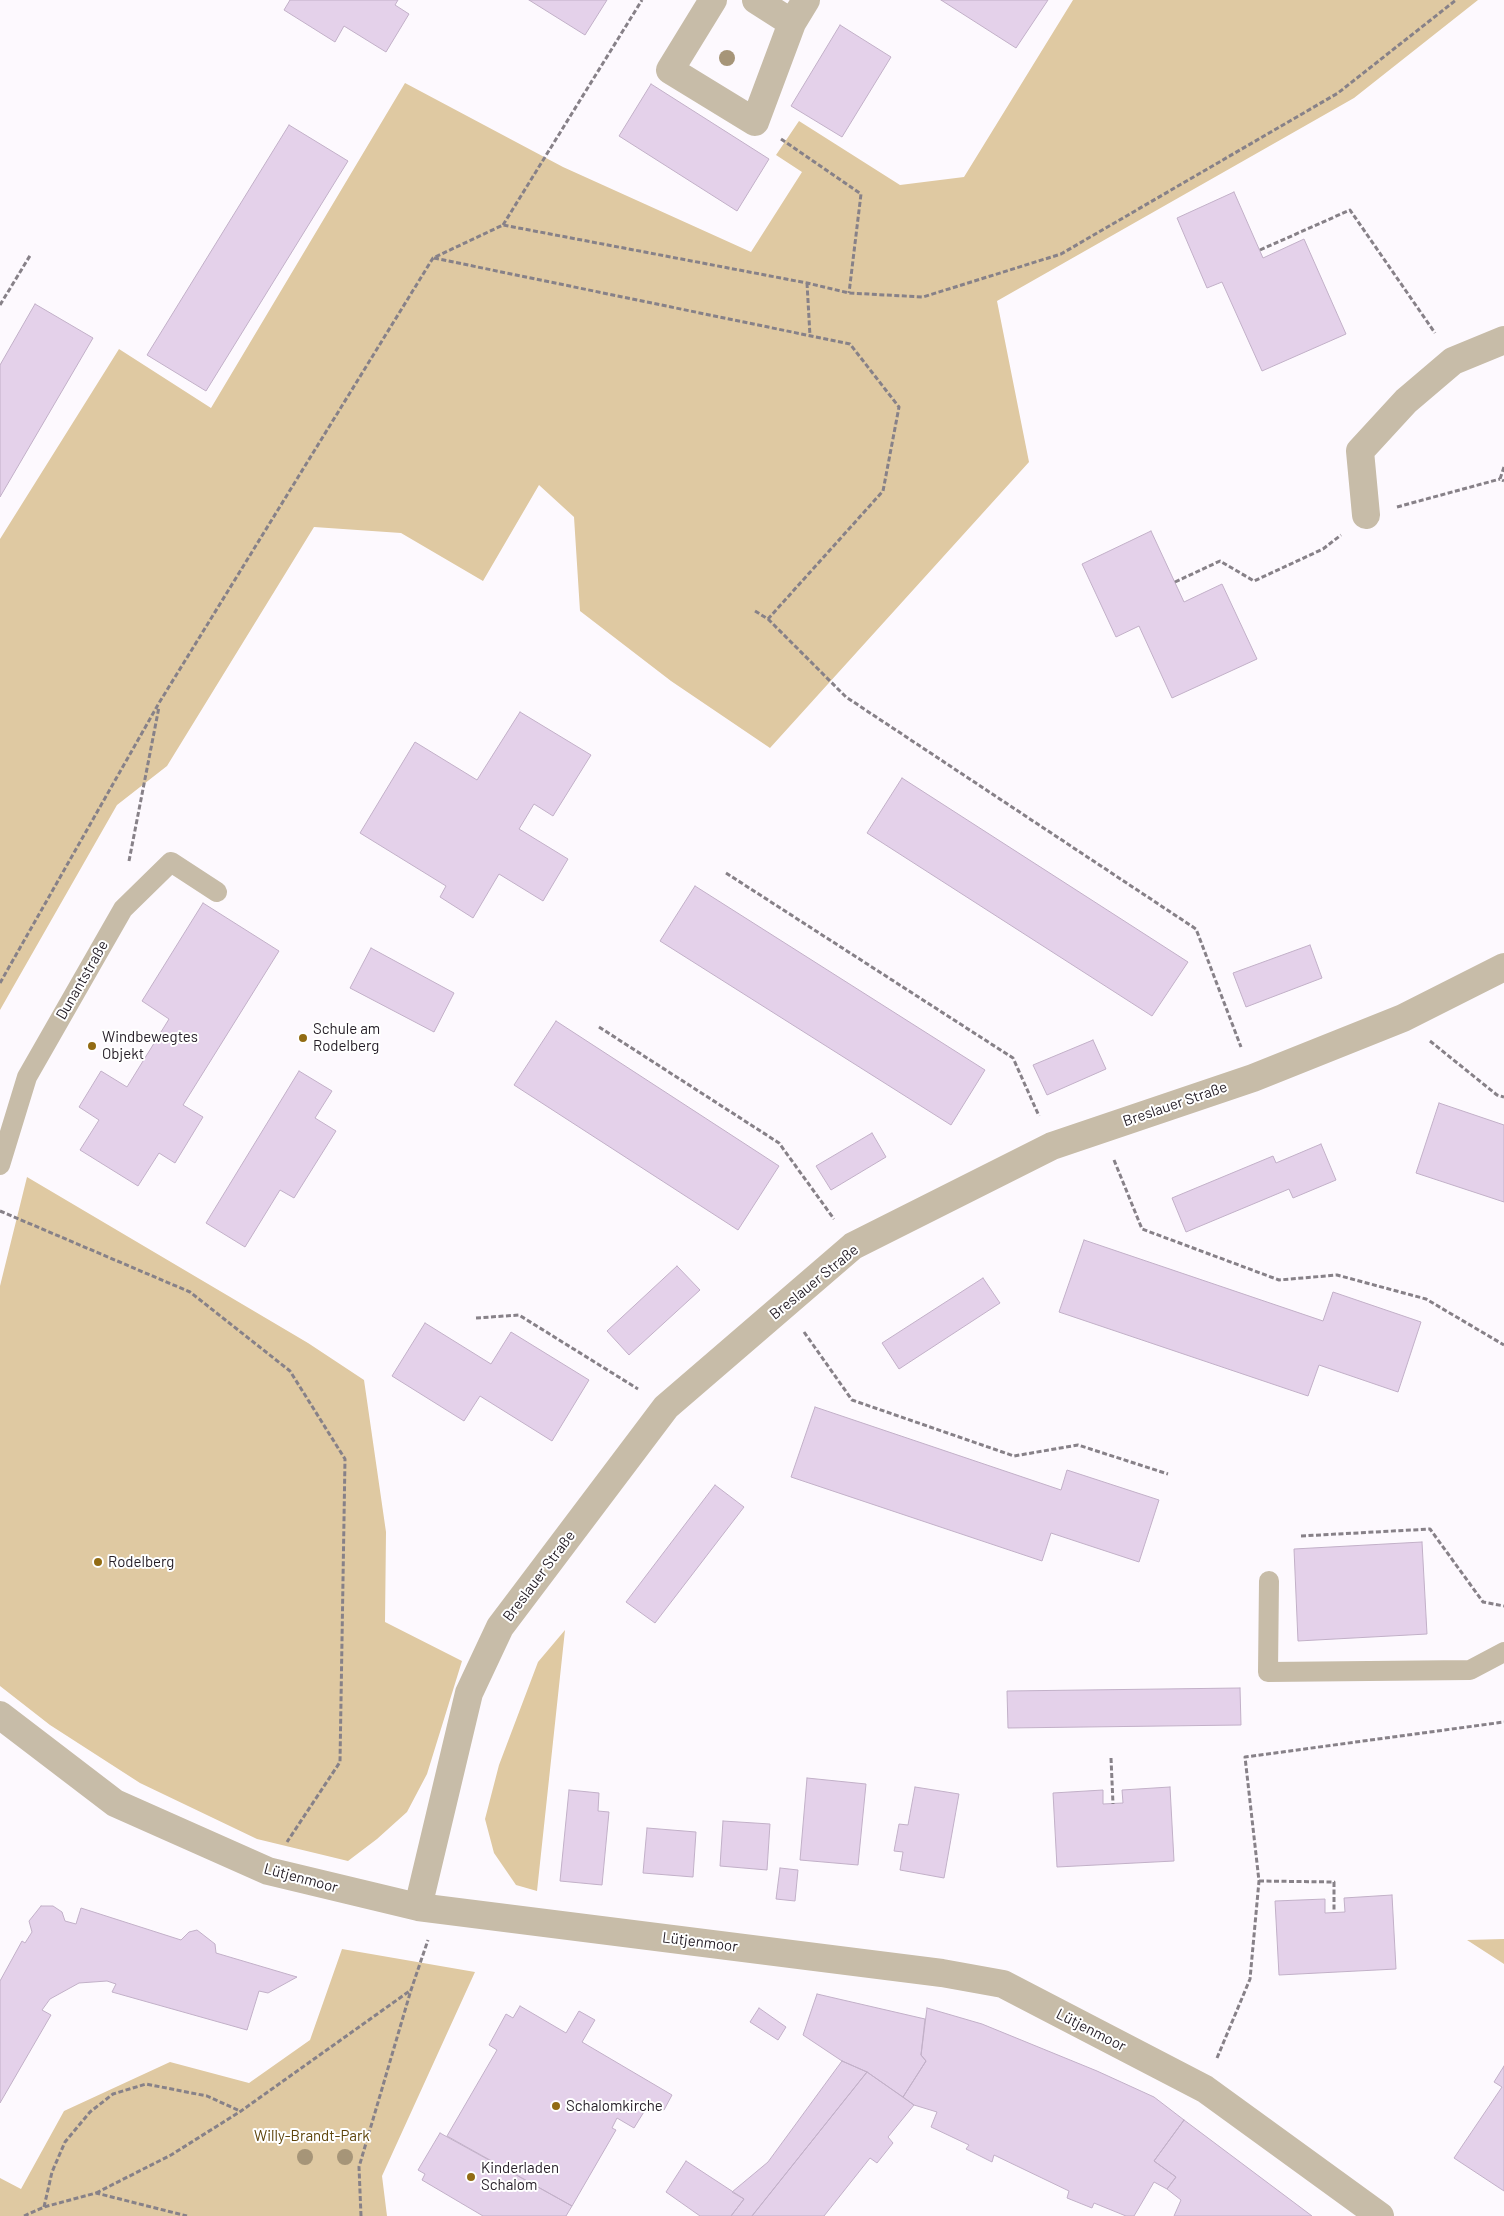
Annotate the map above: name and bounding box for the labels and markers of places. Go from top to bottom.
place label: Schule am Rodelberg [313,1020,380,1055]
place label: Windbewegtes Objekt [102,1028,198,1063]
marker: Schule am Rodelberg [297,1032,309,1044]
marker: Windbewegtes Objekt [86,1040,98,1052]
place label: Rodelberg [108,1553,174,1571]
marker: Rodelberg [92,1556,104,1568]
place label: Schalomkirche [566,2097,663,2115]
marker: Schalomkirche [550,2100,562,2112]
place label: Kinderladen Schalom [481,2159,559,2194]
marker: Kinderladen Schalom [465,2171,477,2183]

